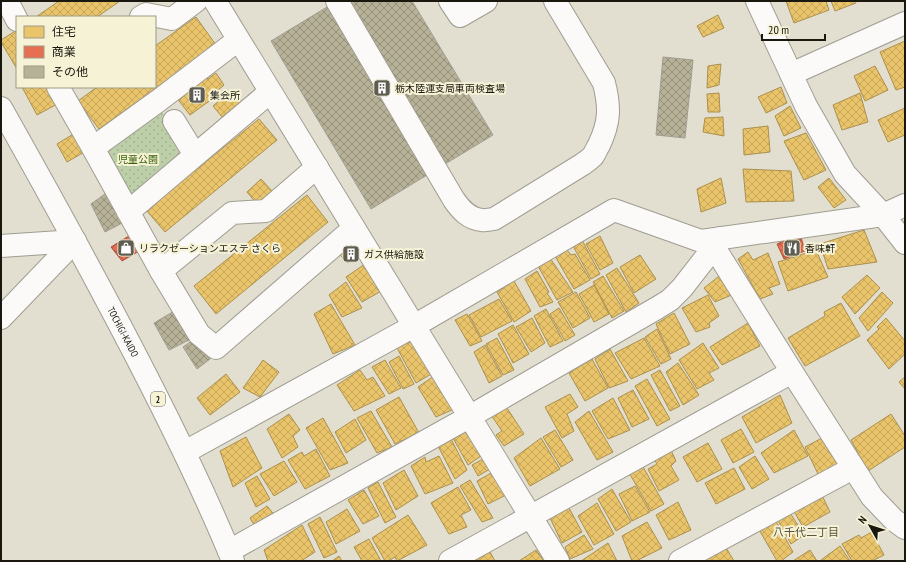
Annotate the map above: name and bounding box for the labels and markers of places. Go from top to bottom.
building icon: 栃木陸運支局車両検査場 [372,78,392,98]
place label: 栃木陸運支局車両検査場 [395,82,505,95]
building icon: 集会所 [187,85,207,105]
place label: 集会所 [210,89,240,102]
shop icon: リラクゼーションエステ さくら [116,238,136,258]
restaurant icon: 香味軒 [782,238,802,258]
place label: リラクゼーションエステ さくら [139,242,281,255]
place label: 香味軒 [805,242,835,255]
building icon: ガス供給施設 [341,244,361,264]
place label: ガス供給施設 [364,248,424,261]

